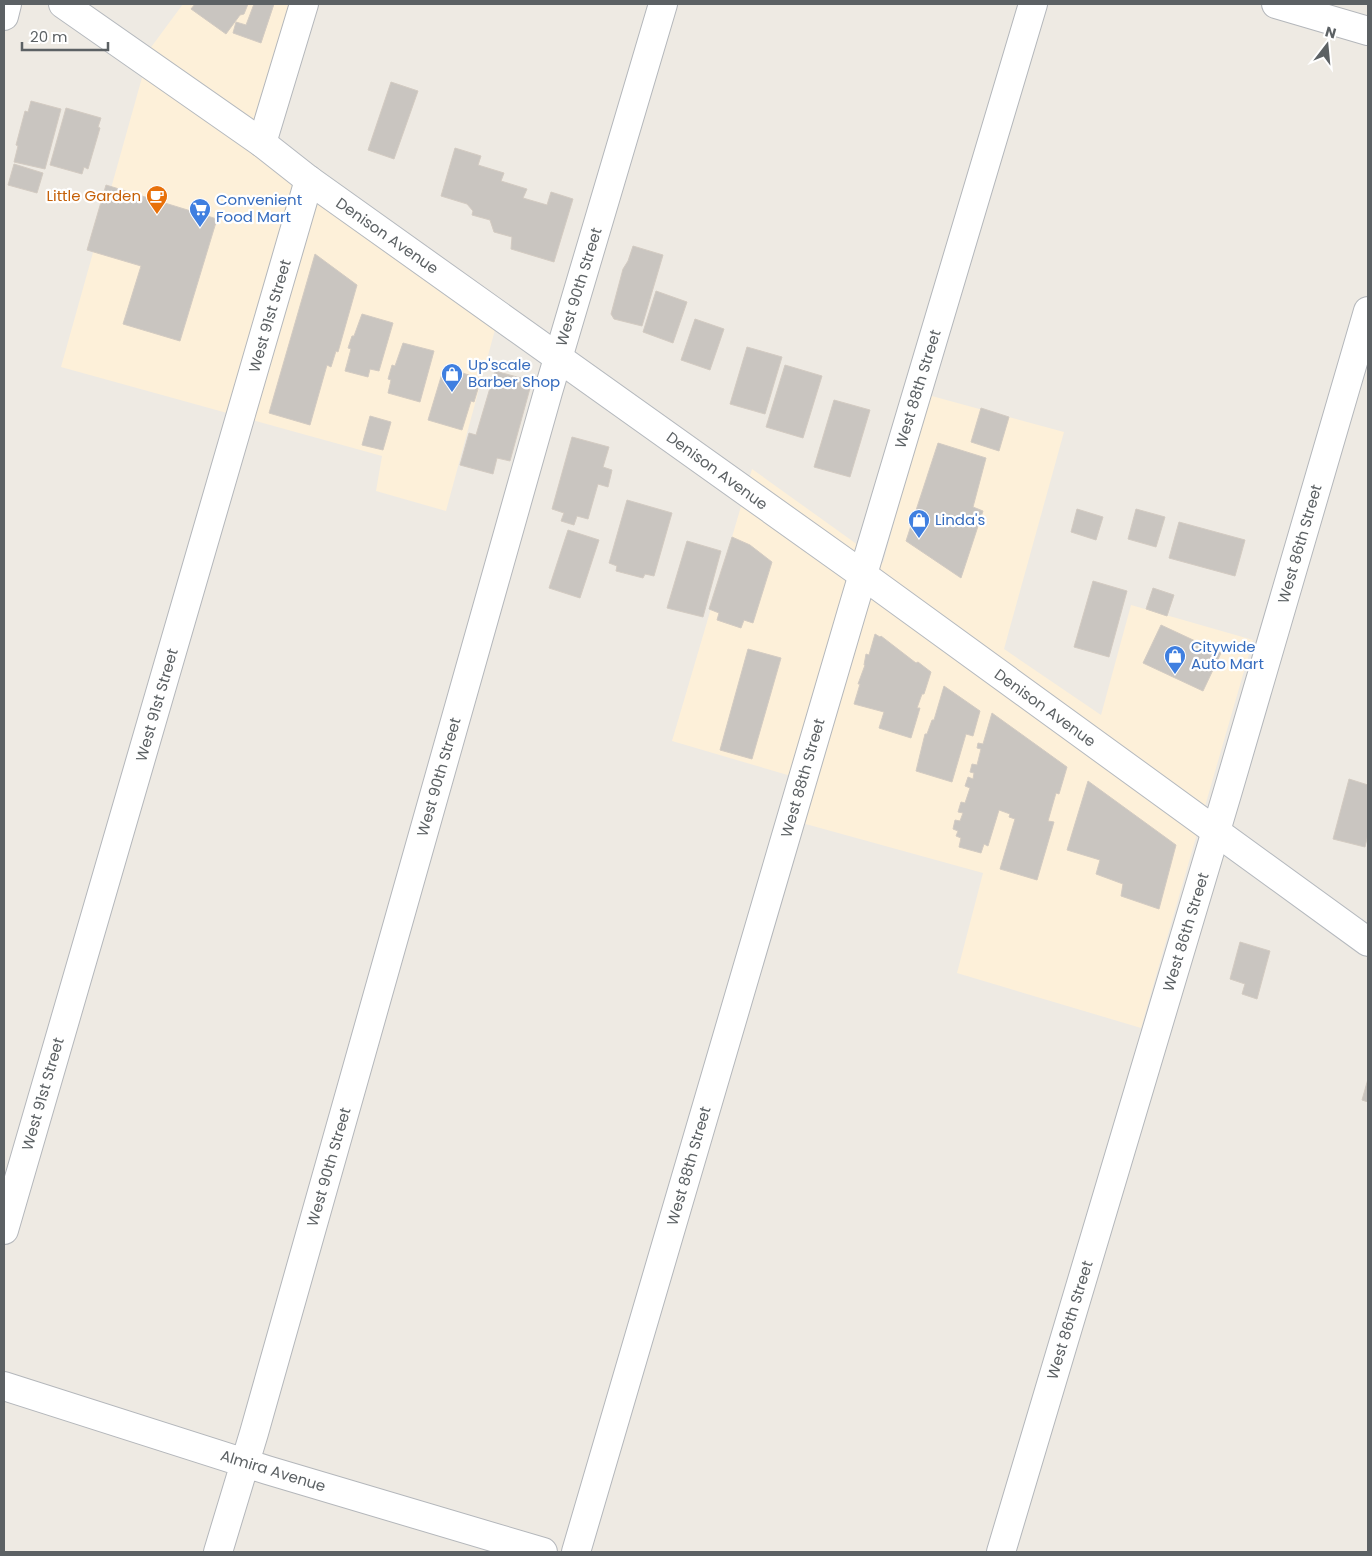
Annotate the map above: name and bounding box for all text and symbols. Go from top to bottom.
scale bar [22,20,109,52]
north arrow [1302,20,1352,70]
text: N [1323,21,1338,44]
text: 20 m [30,26,68,47]
cafe icon: Little Garden [145,184,169,215]
place label: Little Garden [46,185,141,206]
place label: Convenient Food Mart [216,189,302,227]
street label: Denison Avenue [332,192,443,279]
supermarket icon: Convenient Food Mart [188,197,212,228]
street label: West 90th Street [550,225,607,349]
street label: West 91st Street [243,257,296,375]
street label: West 88th Street [889,327,946,451]
place label: Up'scale Barber Shop [468,354,560,392]
shop icon: Up'scale Barber Shop [440,362,464,393]
street label: Denison Avenue [662,427,772,515]
street label: West 86th Street [1272,482,1327,606]
shop icon: Linda's [907,508,931,539]
place label: Linda's [935,509,985,530]
place label: Citywide Auto Mart [1191,636,1264,674]
shop icon: Citywide Auto Mart [1163,644,1187,675]
street label: West 91st Street [130,646,183,764]
street label: Denison Avenue [990,664,1100,752]
street label: West 90th Street [411,715,466,839]
street label: West 88th Street [775,716,830,840]
street label: West 86th Street [1157,870,1214,994]
street label: West 91st Street [16,1035,69,1153]
street label: West 88th Street [661,1104,716,1228]
street label: West 90th Street [301,1105,356,1229]
street label: West 86th Street [1041,1258,1098,1382]
street label: Almira Avenue [218,1445,328,1496]

